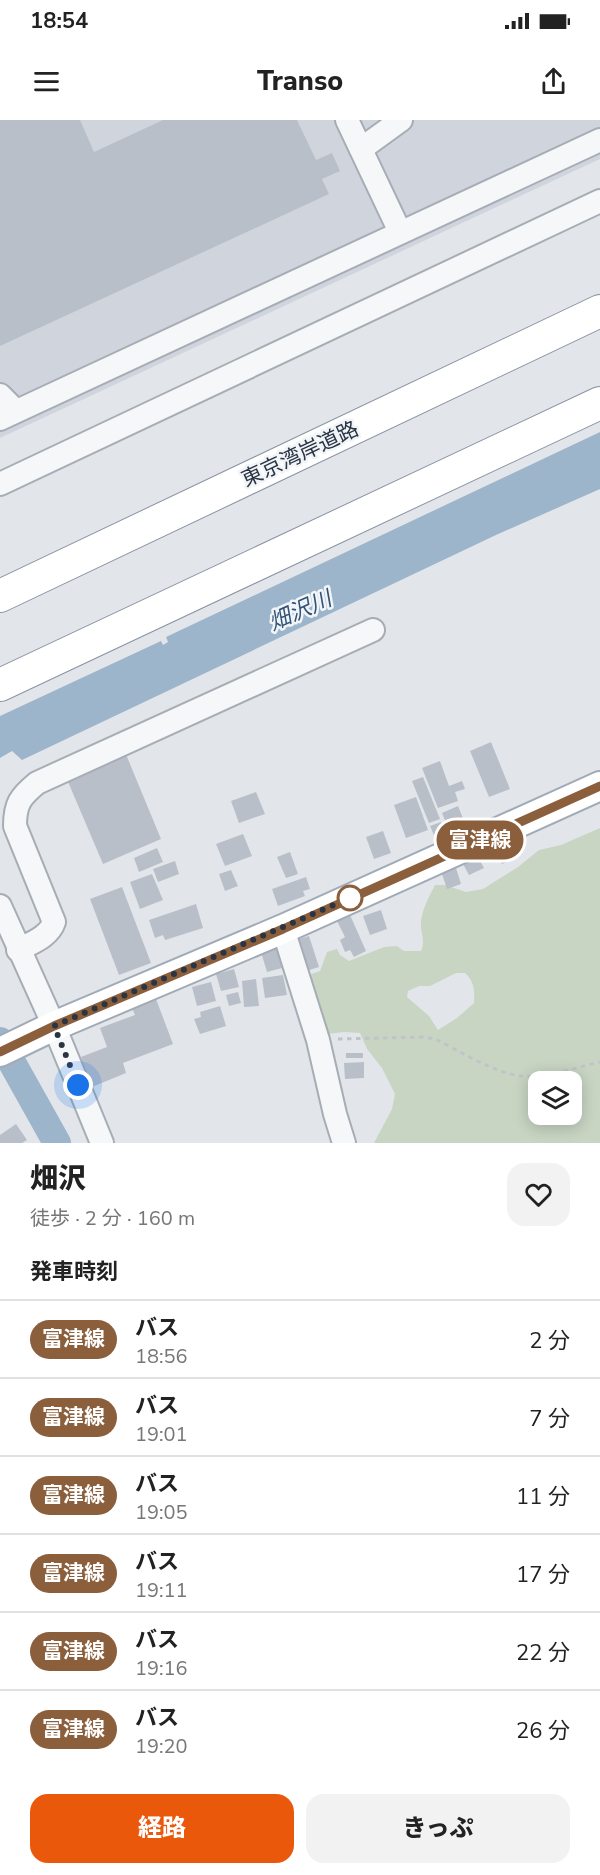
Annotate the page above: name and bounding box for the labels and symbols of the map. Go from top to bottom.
street label: 東京湾岸道路 [237,415,363,493]
water label: 畑沢川 [264,583,338,638]
line badge: 富津線 [446,820,514,860]
unlabelled marker [337,885,363,911]
your location [63,1070,93,1100]

